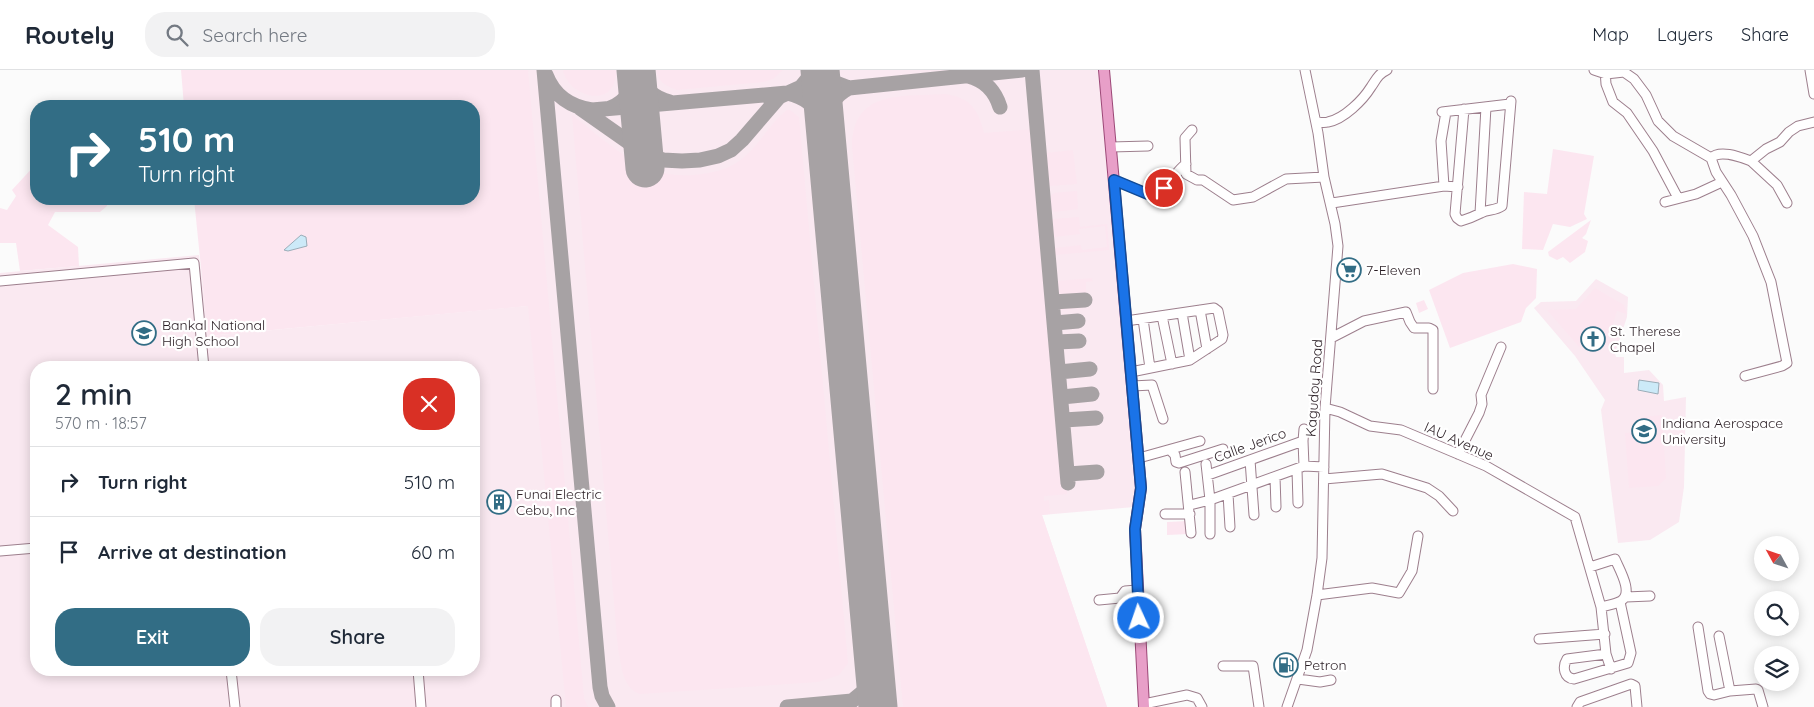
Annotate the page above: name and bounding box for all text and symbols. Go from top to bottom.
search box [145,12,495,57]
text: Routely [25,20,115,50]
icon: search [163,21,191,49]
text: Search here [203,23,307,47]
text: Map [1592,23,1629,46]
text: Layers [1657,23,1713,46]
text: Share [1741,23,1789,46]
text: 510 m [138,117,235,161]
icon: right [55,120,120,185]
text: Turn right [138,160,235,188]
pin [1143,167,1185,209]
icon: arrive [1150,174,1178,202]
supermarket icon: 7-Eleven [1336,257,1362,283]
place label: 7-Eleven [1366,261,1421,279]
place label: Bankal National High School [162,316,265,350]
school or university icon: Bankal National High School [131,320,157,346]
place label: St. Therese Chapel [1610,322,1681,356]
church icon: St. Therese Chapel [1580,326,1606,352]
street label: Kagudoy Road [1302,338,1326,438]
text: 2 min [55,375,132,413]
button: close [403,378,455,430]
text: 570 m · 18:57 [55,413,147,433]
place label: Indiana Aerospace University [1662,414,1783,448]
street label: IAU Avenue [1421,418,1497,464]
school or university icon: Indiana Aerospace University [1631,418,1657,444]
street label: Calle Jerico [1211,424,1289,466]
icon: right [55,468,83,496]
text: Turn right [98,470,187,494]
text: 510 m [404,470,455,494]
place label: Funai Electric Cebu, Inc [516,485,602,519]
building icon: Funai Electric Cebu, Inc [486,489,512,515]
north arrow [1754,536,1799,581]
map controls [1754,536,1799,691]
icon: arrive [55,538,83,566]
text: Arrive at destination [98,540,287,564]
text: 60 m [411,540,455,564]
position arrow [1112,591,1164,643]
button: search [1754,591,1799,636]
button: Exit [55,608,250,666]
button: Share [260,608,455,666]
button: layers [1754,646,1799,691]
fuel station icon: Petron [1273,652,1299,678]
place label: Petron [1304,656,1347,674]

